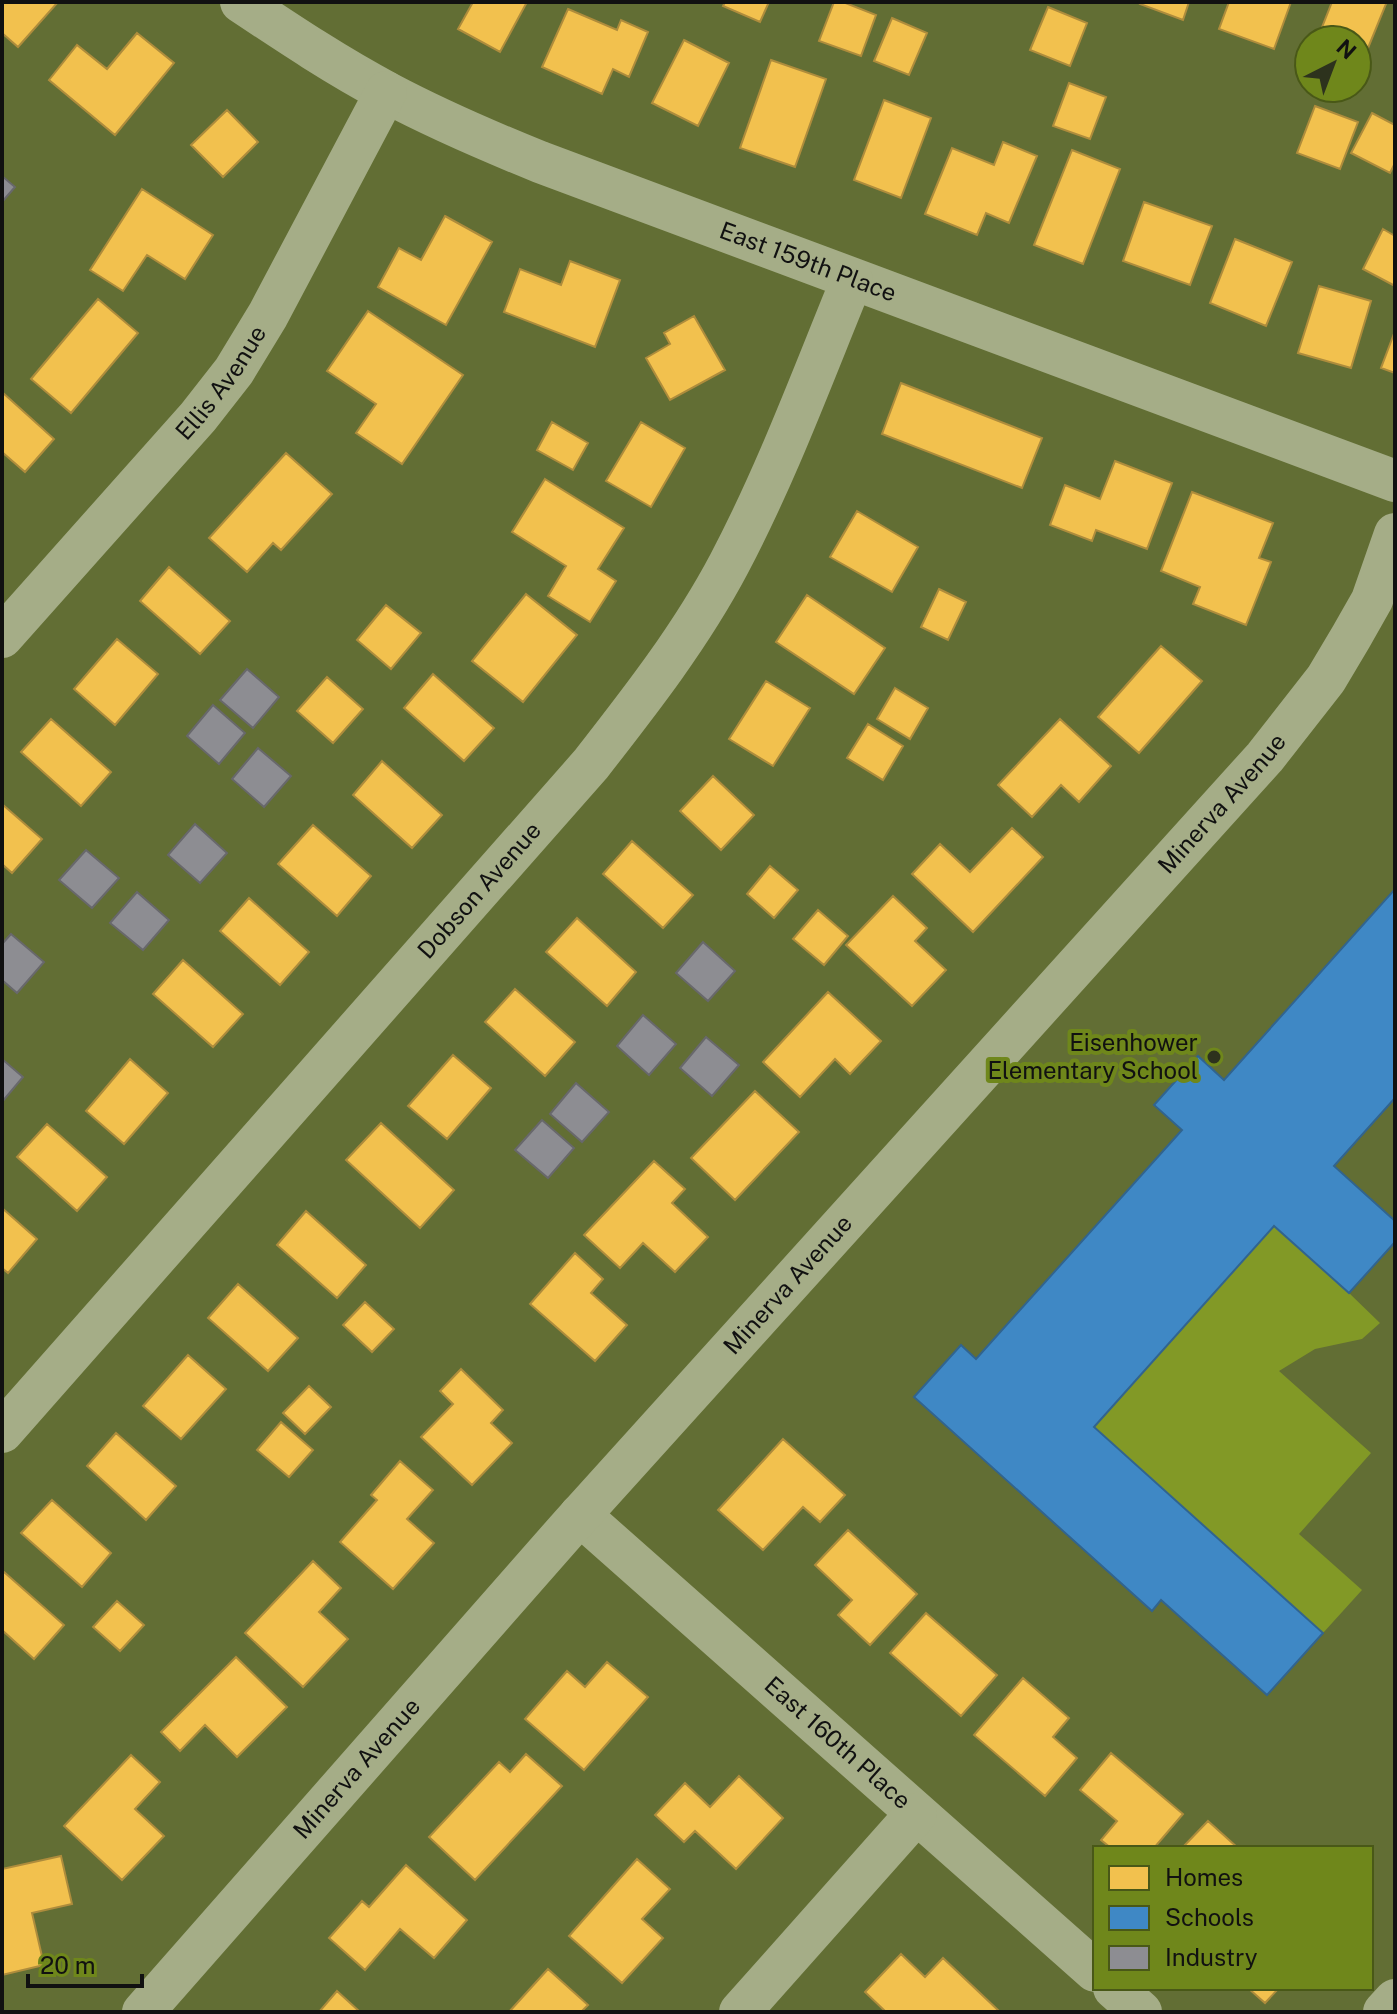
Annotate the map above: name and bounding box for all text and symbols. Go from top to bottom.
north arrow [1293,24,1373,104]
text: N [1331,34,1361,65]
street label: East 159th Place [716,215,901,307]
street label: Ellis Avenue [169,320,271,445]
street label: Minerva Avenue [1152,728,1291,879]
street label: Dobson Avenue [411,816,546,964]
place label: Eisenhower Elementary School [987,1028,1198,1084]
marker: Eisenhower Elementary School [1205,1048,1223,1066]
street label: Minerva Avenue [717,1209,857,1360]
street label: East 160th Place [759,1670,917,1814]
street label: Minerva Avenue [287,1692,425,1844]
legend [1093,1846,1373,1990]
text: Homes [1165,1863,1243,1891]
text: Schools [1165,1903,1254,1931]
scale bar [28,1938,142,1988]
text: Industry [1165,1943,1258,1971]
text: 20 m [40,1951,96,1979]

